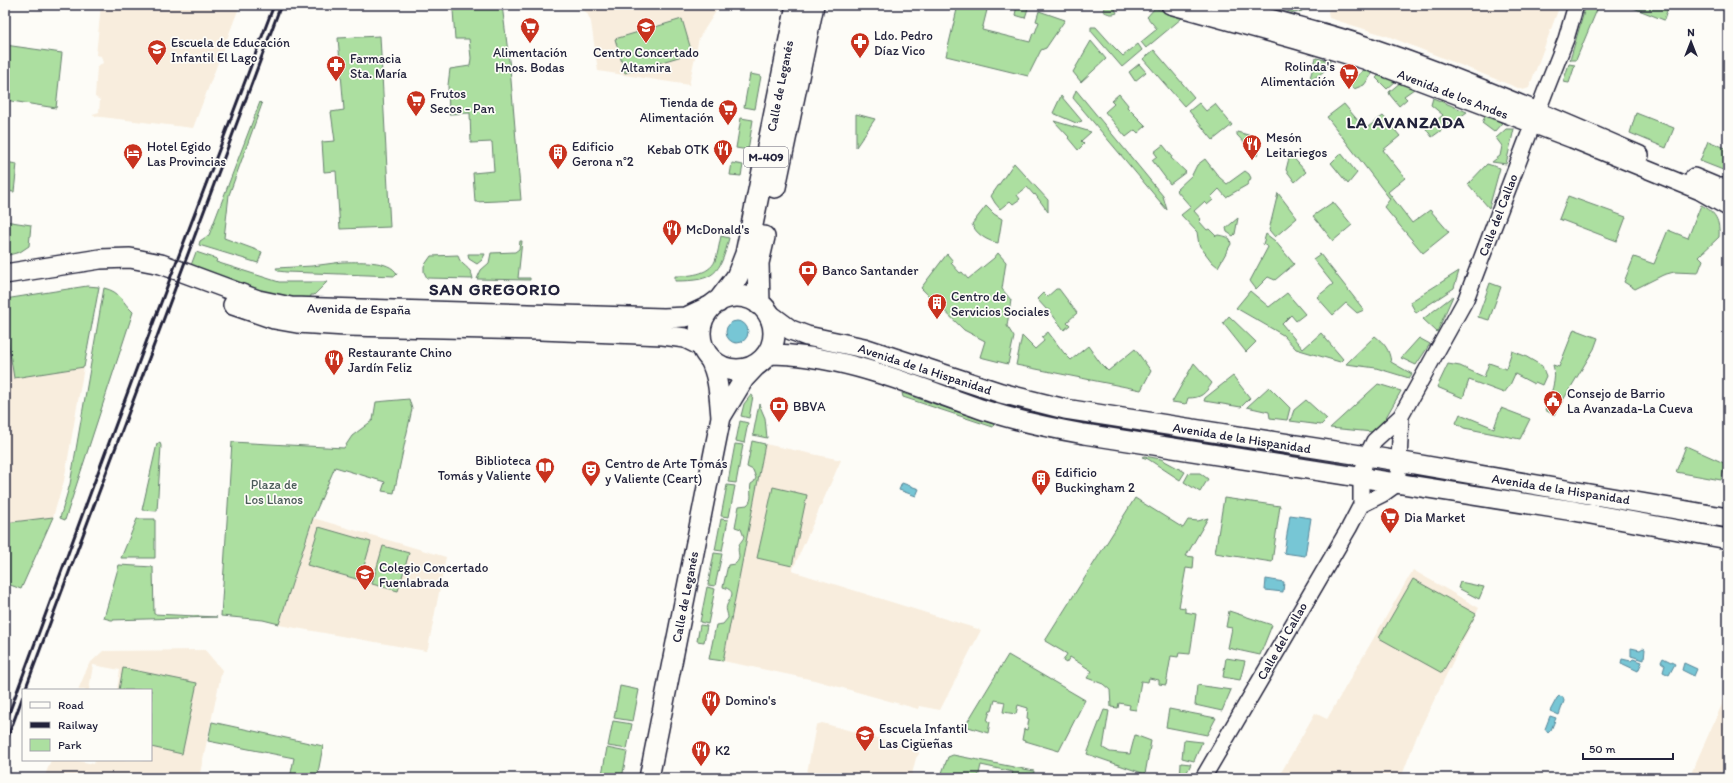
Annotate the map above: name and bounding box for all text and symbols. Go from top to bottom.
supermarket icon: Alimentación Hnos. Bodas [519,16,541,44]
school or university icon: Centro Concertado Altamira [635,16,657,44]
north arrow [1671,22,1711,62]
text: N [1687,26,1695,39]
place label: Ldo. Pedro Díaz Vico [874,28,933,58]
pharmacy icon: Ldo. Pedro Díaz Vico [849,31,871,59]
place label: Escuela de Educación Infantil El Lago [171,35,290,65]
school or university icon: Escuela de Educación Infantil El Lago [146,38,168,66]
street label: Calle de Leganés [764,39,796,133]
place label: Alimentación Hnos. Bodas [493,45,568,75]
place label: Centro Concertado Altamira [593,45,699,75]
place label: Farmacia Sta. María [350,51,407,81]
pharmacy icon: Farmacia Sta. María [325,54,347,82]
place label: Rolinda's Alimentación [1261,59,1336,89]
supermarket icon: Rolinda's Alimentación [1338,62,1360,90]
street label: Avenida de los Andes [1396,66,1511,122]
place label: Frutos Secos - Pan [430,86,495,116]
supermarket icon: Frutos Secos - Pan [405,89,427,117]
place label: Tienda de Alimentación [640,95,715,125]
supermarket icon: Tienda de Alimentación [717,98,739,126]
district label: LA AVANZADA [1346,112,1466,132]
place label: Mesón Leitariegos [1266,130,1327,160]
restaurant icon: Mesón Leitariegos [1241,133,1263,161]
restaurant icon: Kebab OTK [712,138,734,166]
place label: Hotel Egido Las Provincias [147,139,226,169]
place label: Edificio Gerona n°2 [572,139,634,169]
hotel icon: Hotel Egido Las Provincias [122,142,144,170]
building icon: Edificio Gerona n°2 [547,142,569,170]
place label: Kebab OTK [647,142,709,157]
road number: M-409 [744,147,788,167]
street label: Calle del Callao [1475,171,1521,258]
restaurant icon: McDonald's [661,218,683,246]
place label: McDonald's [686,222,750,237]
bank icon: Banco Santander [797,259,819,287]
place label: Banco Santander [822,263,919,278]
district label: SAN GREGORIO [429,279,561,299]
place label: Centro de Servicios Sociales [951,289,1050,319]
building icon: Centro de Servicios Sociales [926,292,948,320]
street label: Avenida de España [307,301,411,317]
street label: Avenida de la Hispanidad [856,340,994,398]
place label: Restaurante Chino Jardín Feliz [348,345,452,375]
restaurant icon: Restaurante Chino Jardín Feliz [323,348,345,376]
place label: Consejo de Barrio La Avanzada-La Cueva [1567,386,1693,416]
public building icon: Consejo de Barrio La Avanzada-La Cueva [1542,389,1564,417]
bank icon: BBVA [768,395,790,423]
place label: BBVA [793,399,826,414]
street label: Avenida de la Hispanidad [1172,420,1312,456]
place label: Biblioteca Tomás y Valiente [438,453,532,483]
library icon: Biblioteca Tomás y Valiente [534,456,556,484]
place label: Centro de Arte Tomás y Valiente (Ceart) [605,456,728,486]
theatre icon: Centro de Arte Tomás y Valiente (Ceart) [580,459,602,487]
place label: Edificio Buckingham 2 [1055,465,1135,495]
building icon: Edificio Buckingham 2 [1030,468,1052,496]
street label: Avenida de la Hispanidad [1491,471,1631,507]
park label: Plaza de Los Llanos [245,477,303,507]
supermarket icon: Dia Market [1379,506,1401,534]
place label: Dia Market [1404,510,1465,525]
street label: Calle de Leganés [669,550,701,644]
place label: Colegio Concertado Fuenlabrada [379,560,489,590]
school or university icon: Colegio Concertado Fuenlabrada [354,563,376,591]
street label: Calle del Callao [1254,599,1310,682]
legend [22,689,152,761]
restaurant icon: Domino's [700,689,722,717]
place label: Domino's [725,693,776,708]
text: Road [58,698,84,712]
text: Railway [58,718,98,732]
place label: Escuela Infantil Las Cigüeñas [879,721,968,751]
school or university icon: Escuela Infantil Las Cigüeñas [854,724,876,752]
scale bar [1583,735,1673,761]
text: Park [58,738,82,752]
restaurant icon: K2 [690,739,712,767]
text: 50 m [1589,742,1615,756]
place label: K2 [715,743,730,758]

